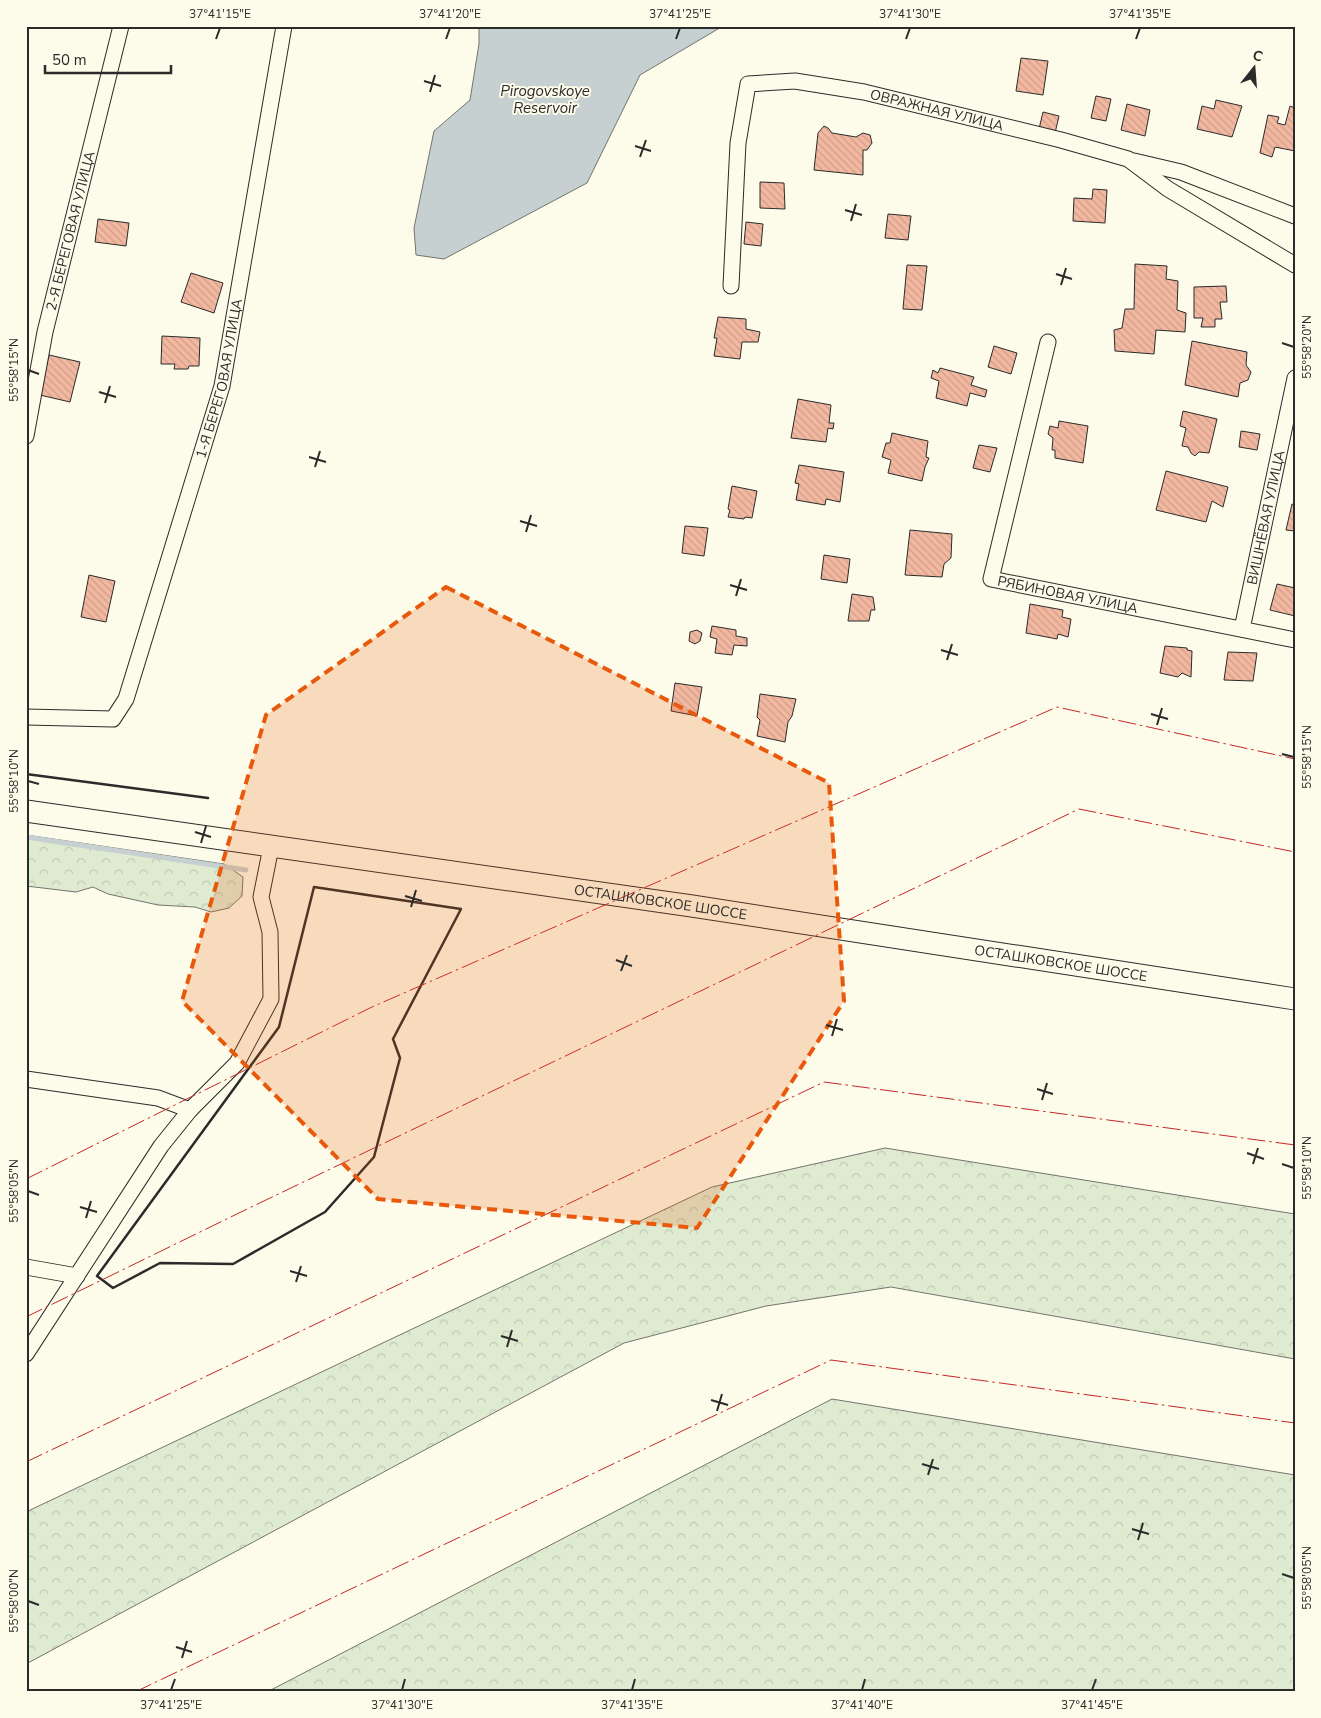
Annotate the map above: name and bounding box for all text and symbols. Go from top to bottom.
text: 37°41'15"E [189,6,251,22]
text: 37°41'20"E [419,6,481,22]
text: 37°41'25"E [649,6,711,22]
text: 37°41'30"E [879,6,941,22]
text: 37°41'35"E [1109,6,1171,22]
scale bar [45,42,171,74]
north arrow [1228,42,1278,92]
text: С [1250,46,1265,67]
text: 50 m [52,50,87,70]
water label: Pirogovskoye Reservoir [500,81,590,118]
street label: ОВРАЖНАЯ УЛИЦА [868,85,1005,136]
street label: 2-Я БЕРЕГОВАЯ УЛИЦА [42,149,100,313]
street label: 1-Я БЕРЕГОВАЯ УЛИЦА [191,297,247,461]
text: 55°58'20"N [1299,315,1315,379]
text: 55°58'15"N [6,338,22,402]
street label: ВИШНЁВАЯ УЛИЦА [1243,449,1289,587]
street label: РЯБИНОВАЯ УЛИЦА [996,572,1140,618]
text: 55°58'15"N [1299,725,1315,789]
text: 55°58'10"N [6,749,22,813]
street label: ОСТАШКОВСКОЕ ШОССЕ [573,880,748,924]
street label: ОСТАШКОВСКОЕ ШОССЕ [973,941,1149,986]
text: 55°58'10"N [1299,1136,1315,1200]
text: 55°58'05"N [6,1159,22,1223]
text: 55°58'05"N [1299,1546,1315,1610]
text: 55°58'00"N [6,1569,22,1633]
text: 37°41'25"E [140,1697,202,1713]
text: 37°41'30"E [371,1697,433,1713]
text: 37°41'35"E [601,1697,663,1713]
text: 37°41'40"E [831,1697,893,1713]
text: 37°41'45"E [1061,1697,1123,1713]

